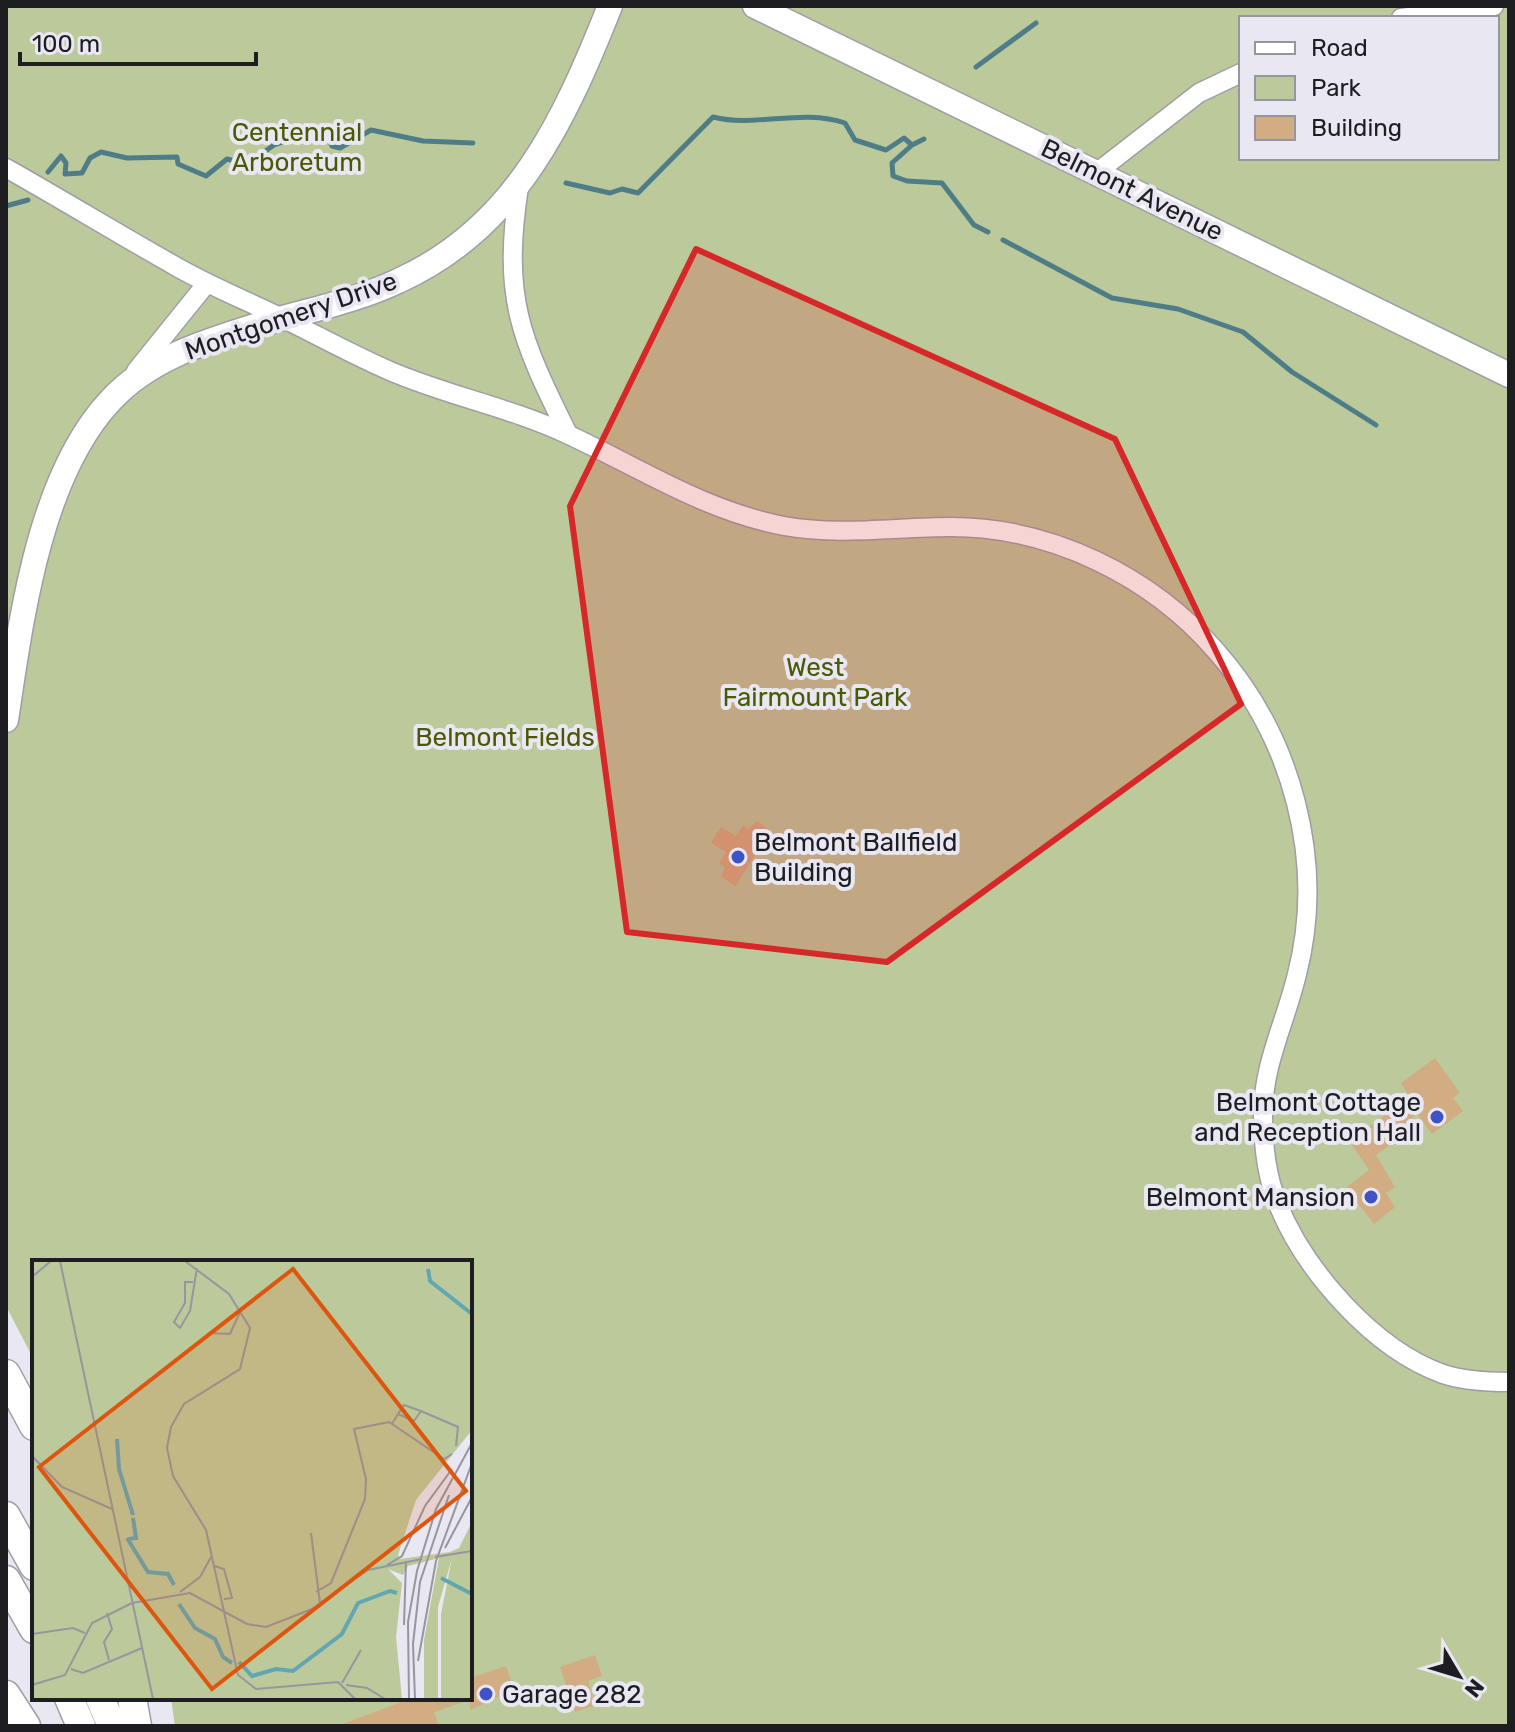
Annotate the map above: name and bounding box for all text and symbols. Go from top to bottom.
scale bar [20,16,256,66]
legend [1239,16,1499,160]
text: 100 m [32,30,100,58]
text: Road [1311,34,1368,62]
text: Park [1311,74,1362,102]
text: Building [1311,114,1402,142]
park label: Centennial Arboretum [232,117,362,178]
street label: Belmont Avenue [1036,133,1228,247]
street label: Montgomery Drive [181,265,401,367]
park label: West Fairmount Park [723,652,908,713]
park label: Belmont Fields [415,722,595,753]
place label: Belmont Ballfield Building [754,827,957,888]
marker: Belmont Ballfield Building [729,848,747,866]
place label: Belmont Cottage and Reception Hall [1194,1087,1421,1148]
marker: Belmont Cottage and Reception Hall [1428,1108,1446,1126]
place label: Belmont Mansion [1146,1182,1355,1213]
marker: Belmont Mansion [1362,1188,1380,1206]
inset map [32,1260,472,1700]
north arrow [1419,1636,1499,1716]
text: N [1459,1673,1490,1703]
place label: Garage 282 [502,1679,642,1710]
marker: Garage 282 [477,1685,495,1703]

